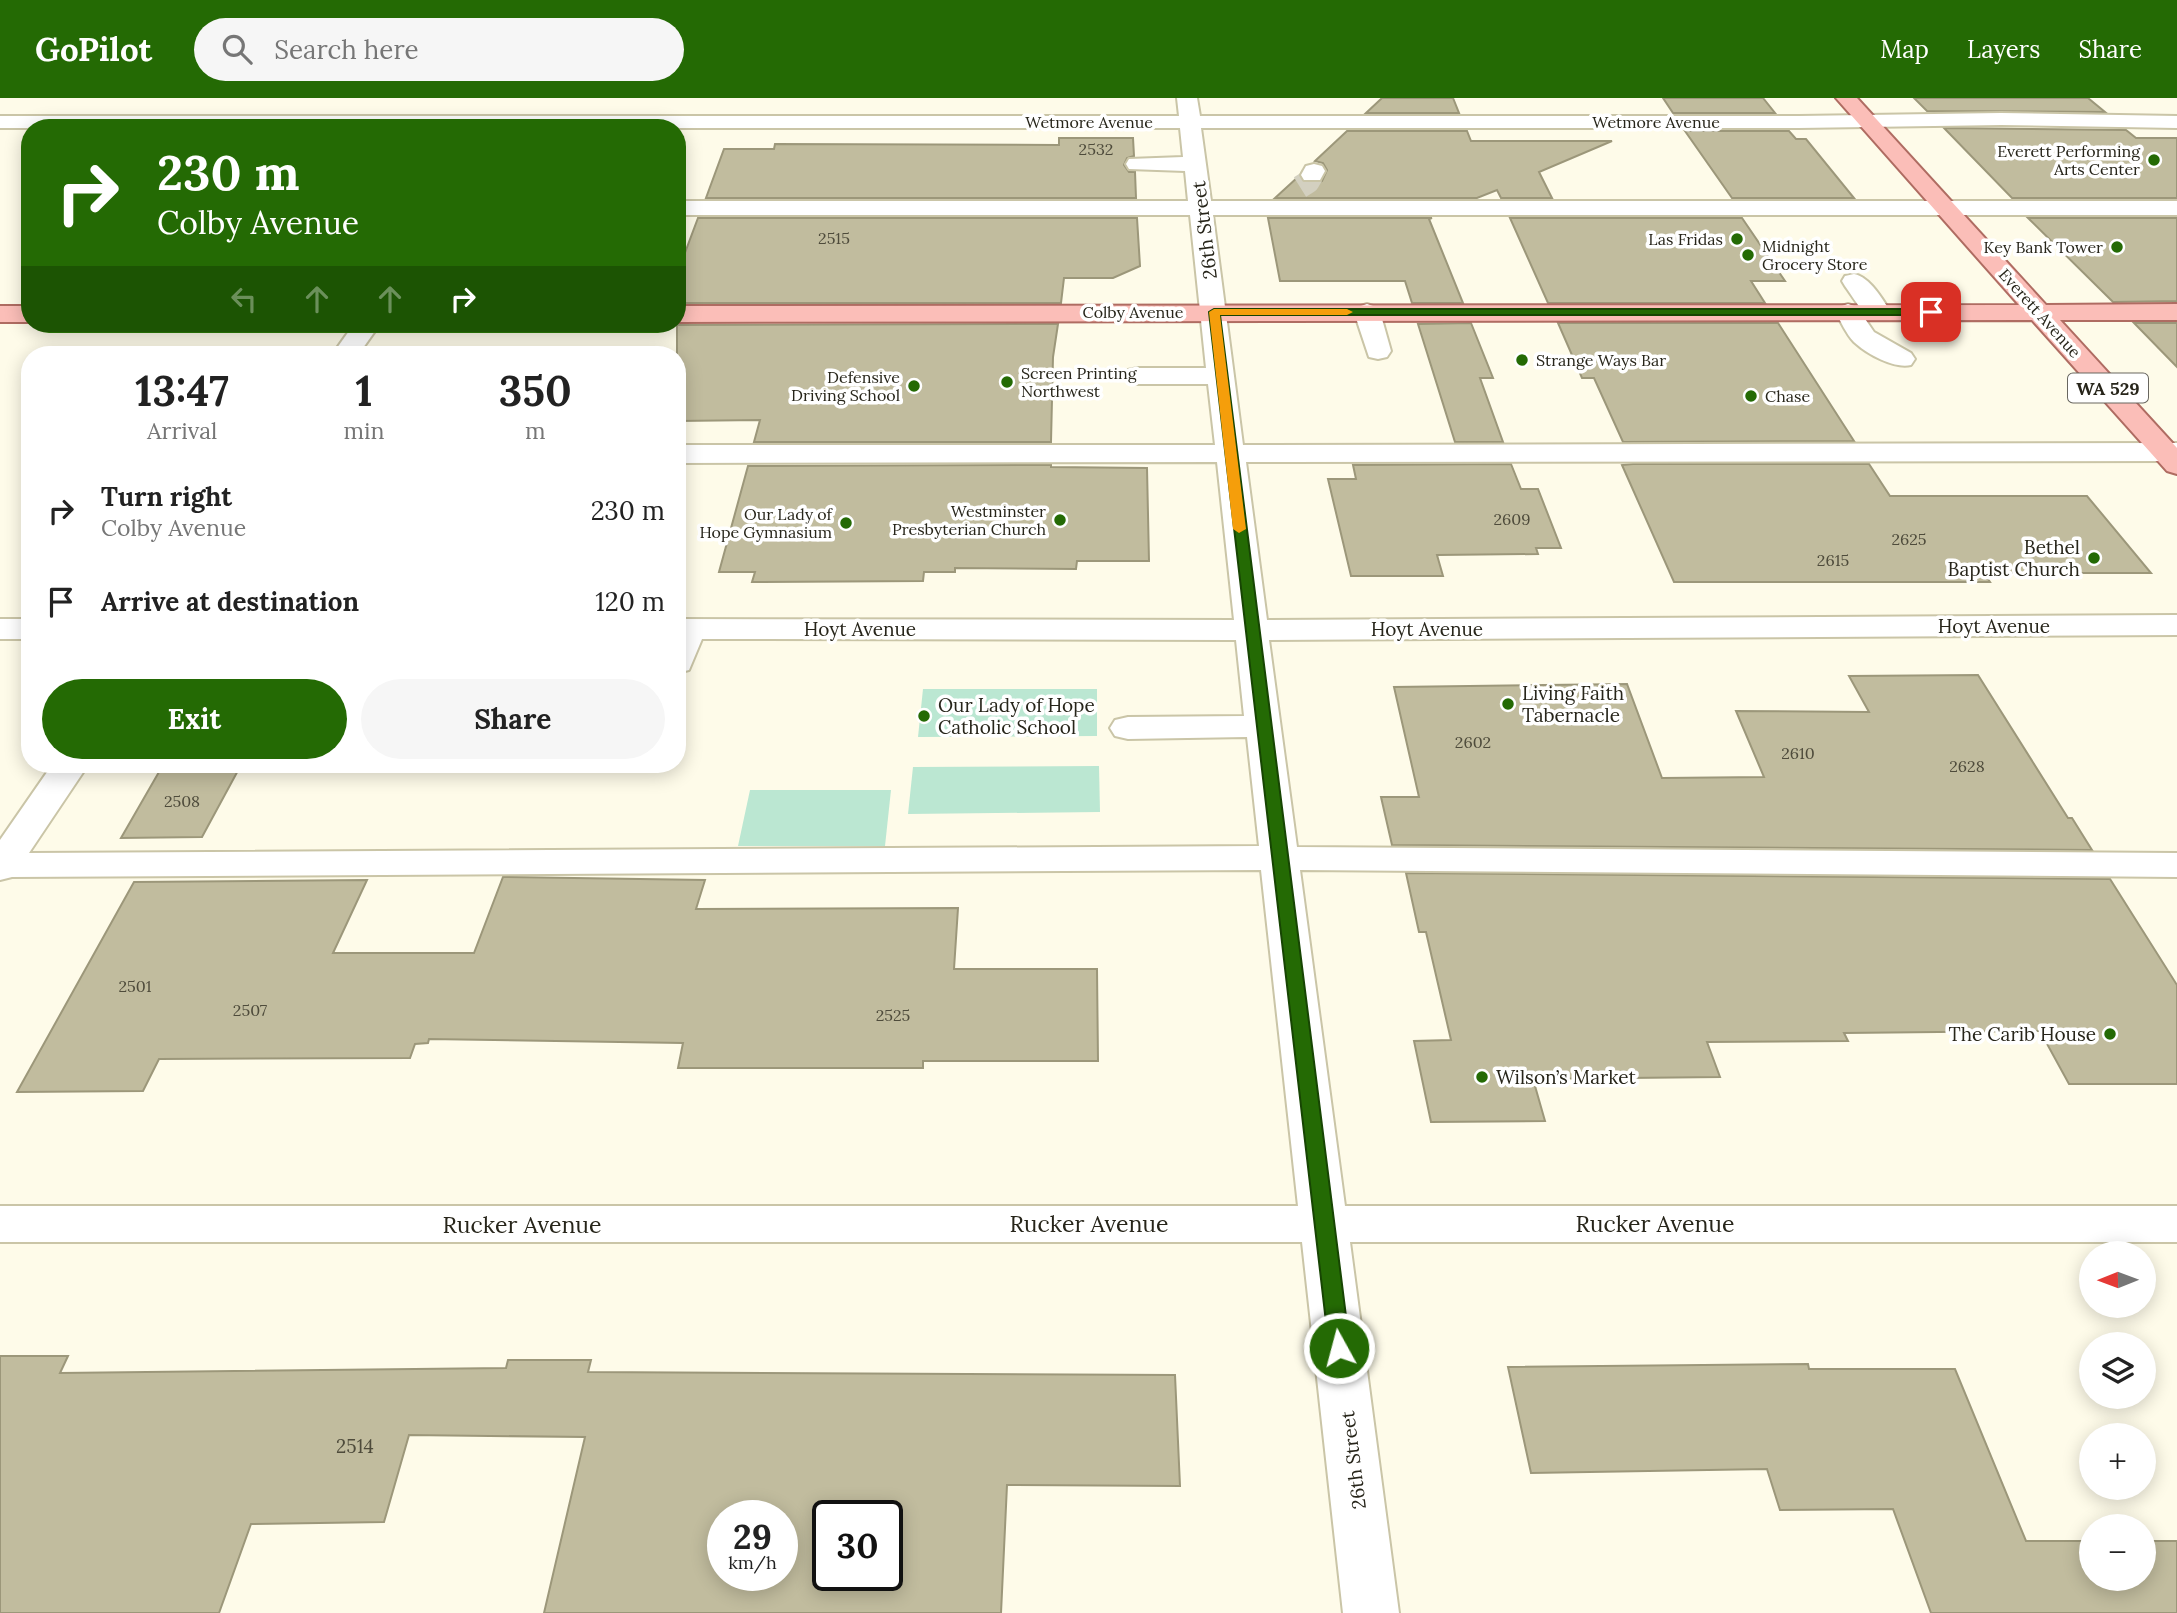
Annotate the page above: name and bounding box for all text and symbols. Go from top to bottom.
search box [194,18,684,81]
text: GoPilot [35,28,152,70]
icon: search [218,30,256,68]
text: Search here [274,33,419,66]
text: Map [1880,34,1929,65]
text: Layers [1967,34,2040,65]
text: Share [2078,34,2142,65]
street label: Wetmore Avenue [1025,112,1153,132]
street label: Wetmore Avenue [1592,112,1720,132]
house number: 2532 [1079,139,1113,159]
text: 230 m [157,141,300,203]
place label: Everett Performing Arts Center [1997,141,2141,179]
icon: right [42,147,133,238]
marker: Everett Performing Arts Center [2146,152,2162,168]
street label: 26th Street [1186,179,1222,280]
text: Colby Avenue [157,202,359,243]
house number: 2515 [818,228,850,248]
place label: Las Fridas [1648,229,1723,249]
marker: Las Fridas [1729,231,1745,247]
place label: Midnight Grocery Store [1762,236,1868,274]
place label: Key Bank Tower [1983,237,2103,257]
marker: Key Bank Tower [2109,239,2125,255]
marker: Midnight Grocery Store [1740,247,1756,263]
street label: Everett Avenue [1995,264,2085,362]
icon: left [225,280,263,318]
icon: ahead [298,280,336,318]
icon: ahead [371,280,409,318]
icon: right [444,280,482,318]
pin [1901,282,1961,342]
icon: arrive [1912,293,1950,331]
street label: Colby Avenue [1082,302,1184,322]
place label: Strange Ways Bar [1536,350,1666,370]
marker: Strange Ways Bar [1514,352,1530,368]
place label: Screen Printing Northwest [1021,363,1138,401]
text: 13:47 [135,364,229,418]
text: 1 [355,364,372,418]
text: 350 [499,364,572,418]
place label: Defensive Driving School [791,367,900,405]
marker: Screen Printing Northwest [999,374,1015,390]
road number: WA 529 [2068,374,2148,402]
marker: Defensive Driving School [906,378,922,394]
place label: Chase [1765,386,1810,406]
marker: Chase [1743,388,1759,404]
text: Arrival [147,416,217,445]
text: min [343,416,384,445]
text: m [525,416,545,445]
text: Turn right [101,480,232,513]
icon: right [42,492,80,530]
text: 230 m [591,494,665,527]
place label: Westminster Presbyterian Church [892,501,1046,539]
place label: Our Lady of Hope Gymnasium [699,504,834,542]
house number: 2609 [1493,509,1531,529]
marker: Westminster Presbyterian Church [1052,512,1068,528]
text: Colby Avenue [101,513,246,542]
marker: Our Lady of Hope Gymnasium [838,515,854,531]
house number: 2625 [1891,529,1927,549]
place label: Bethel Baptist Church [1948,535,2080,581]
house number: 2615 [1817,550,1849,570]
marker: Bethel Baptist Church [2086,550,2102,566]
icon: arrive [42,583,80,621]
text: Arrive at destination [101,585,359,618]
text: 120 m [595,585,665,618]
street label: Hoyt Avenue [1938,614,2050,638]
street label: Hoyt Avenue [804,617,916,641]
street label: Hoyt Avenue [1371,617,1483,641]
button: Exit [42,679,347,759]
button: Share [361,679,665,759]
place label: Living Faith Tabernacle [1522,681,1624,727]
place label: Our Lady of Hope Catholic School [938,693,1095,739]
marker: Living Faith Tabernacle [1500,696,1516,712]
marker: Our Lady of Hope Catholic School [916,708,932,724]
house number: 2602 [1455,732,1491,752]
house number: 2610 [1781,743,1815,763]
house number: 2628 [1949,756,1985,776]
house number: 2508 [164,791,200,811]
house number: 2501 [118,976,152,996]
house number: 2507 [233,1000,268,1020]
house number: 2525 [876,1005,910,1025]
place label: The Carib House [1949,1022,2096,1046]
marker: The Carib House [2102,1026,2118,1042]
place label: Wilson’s Market [1496,1065,1636,1089]
marker: Wilson’s Market [1474,1069,1490,1085]
street label: Rucker Avenue [1009,1209,1169,1238]
street label: Rucker Avenue [1575,1209,1735,1238]
street label: Rucker Avenue [442,1210,602,1239]
north arrow [2079,1241,2156,1318]
map controls [2079,1241,2156,1591]
position arrow [1302,1311,1376,1385]
button: layers [2079,1332,2156,1409]
street label: 26th Street [1335,1409,1371,1510]
button: + [2079,1423,2156,1500]
house number: 2514 [336,1434,374,1458]
speed limit sign: 30 [812,1500,903,1591]
text: 29 [733,1514,772,1559]
button: − [2079,1514,2156,1591]
text: km/h [728,1551,777,1574]

